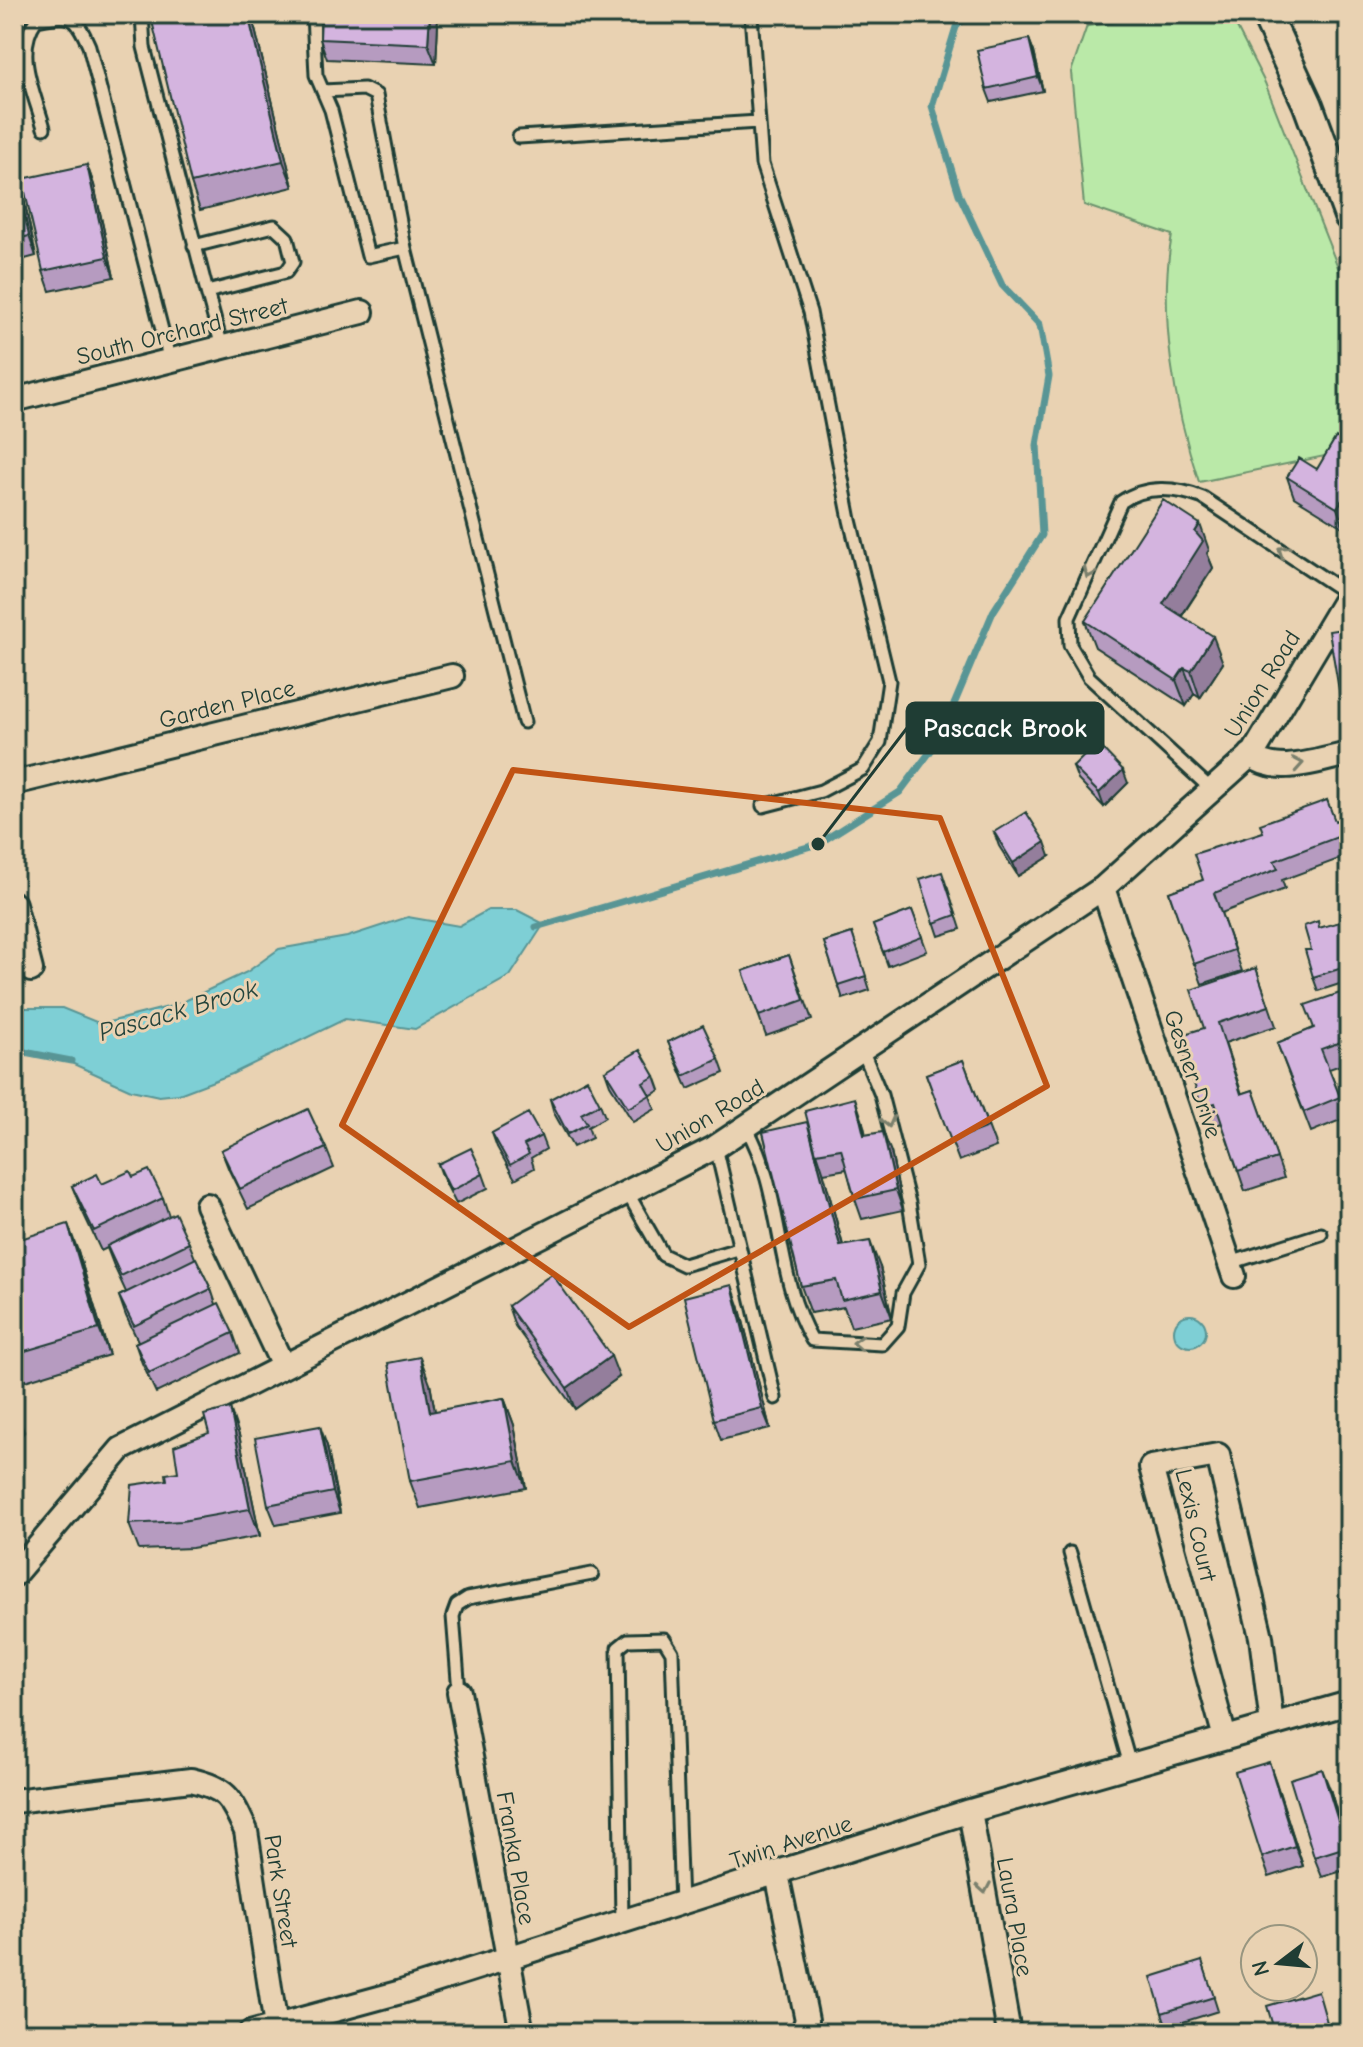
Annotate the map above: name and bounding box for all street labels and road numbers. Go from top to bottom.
street label: South Orchard Street [74,291,292,371]
street label: Union Road [1218,625,1306,743]
street label: Garden Place [156,674,298,734]
street label: Gesner Drive [1158,1006,1228,1142]
street label: Union Road [651,1073,769,1159]
street label: Lexis Court [1169,1466,1223,1585]
street label: Franka Place [491,1789,541,1927]
street label: Twin Avenue [726,1809,856,1875]
street label: Park Street [258,1832,304,1951]
street label: Laura Place [991,1855,1039,1979]

